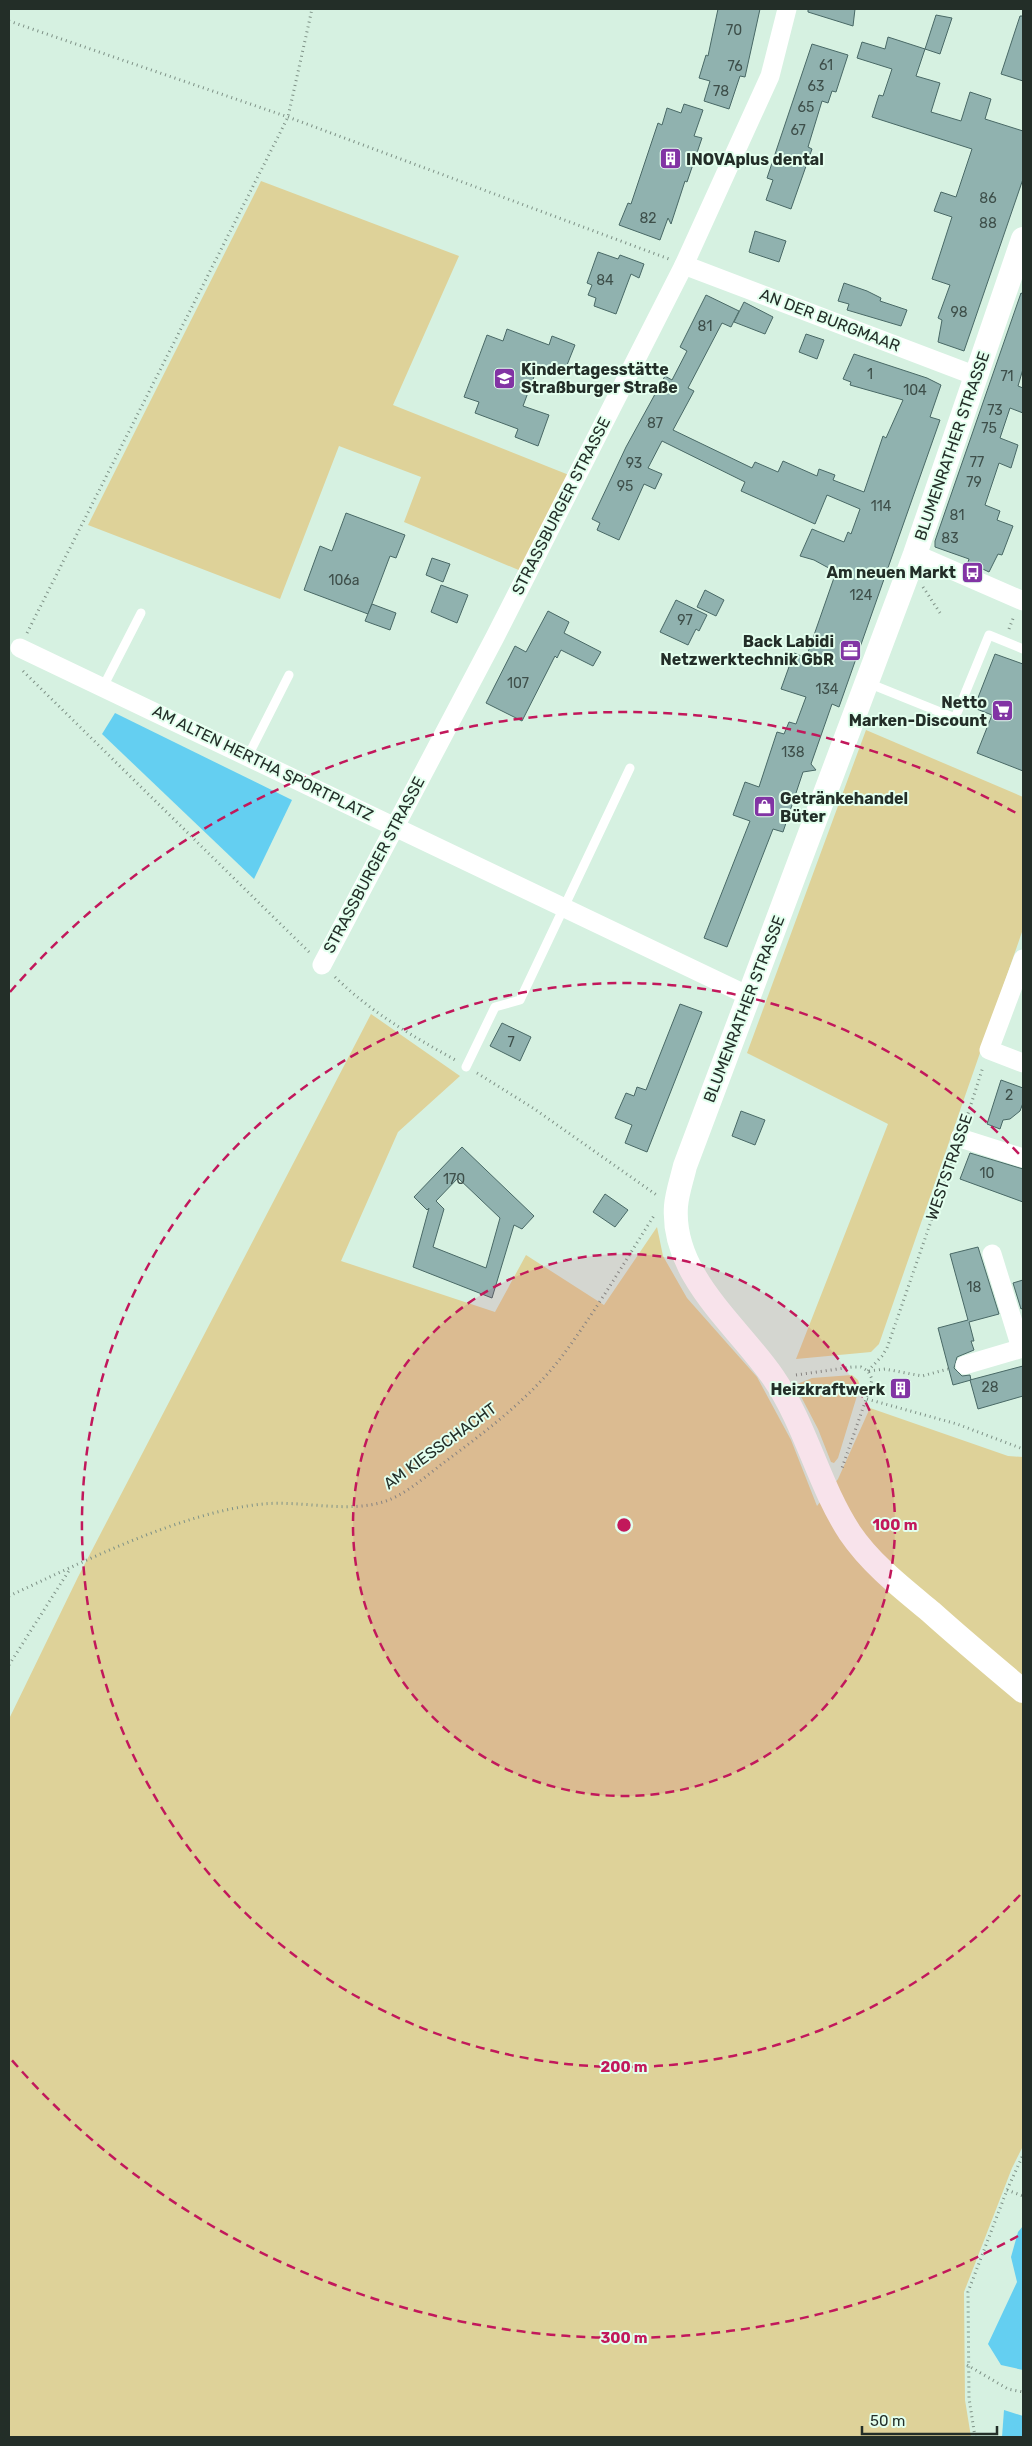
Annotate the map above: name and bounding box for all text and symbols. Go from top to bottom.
house number: 70 [726,22,742,39]
house number: 61 [819,57,833,74]
house number: 76 [727,58,743,75]
house number: 63 [808,78,824,95]
house number: 78 [713,83,729,100]
house number: 65 [798,99,814,116]
house number: 67 [790,122,806,139]
building icon: INOVAplus dental [658,147,682,171]
place label: INOVAplus dental [686,150,824,169]
house number: 86 [979,190,997,207]
house number: 82 [639,210,657,227]
house number: 88 [979,215,997,232]
house number: 84 [596,272,614,289]
street label: AN DER BURGMAAR [757,284,903,356]
house number: 98 [950,304,968,321]
house number: 81 [698,318,712,335]
street label: BLUMENRATHER STRASSE [911,349,993,543]
place label: Kindertagesstätte Straßburger Straße [521,360,678,397]
school or university icon: Kindertagesstätte Straßburger Straße [493,366,517,390]
house number: 1 [867,366,873,383]
house number: 71 [1000,368,1014,385]
house number: 104 [903,382,927,399]
house number: 73 [987,402,1003,419]
street label: STRASSBURGER STRASSE [508,414,614,598]
house number: 87 [647,415,663,432]
house number: 75 [981,420,997,437]
house number: 77 [970,454,984,471]
house number: 93 [626,455,642,472]
house number: 79 [966,474,982,491]
house number: 95 [617,478,633,495]
house number: 114 [871,498,892,515]
house number: 81 [950,507,964,524]
house number: 83 [941,530,959,547]
bus stop icon: Am neuen Markt [960,560,984,584]
place label: Am neuen Markt [826,563,957,582]
house number: 106a [328,572,360,589]
house number: 124 [850,587,873,604]
house number: 97 [677,612,693,629]
place label: Back Labidi Netzwerktechnik GbR [660,632,834,669]
office icon: Back Labidi Netzwerktechnik GbR [838,638,862,662]
house number: 107 [507,675,529,692]
house number: 134 [815,681,839,698]
place label: Netto Marken-Discount [849,693,988,730]
supermarket icon: Netto Marken-Discount [991,699,1015,723]
street label: AM ALTEN HERTHA SPORTPLATZ [149,701,377,825]
house number: 138 [781,744,805,761]
street label: STRASSBURGER STRASSE [319,774,429,956]
place label: Getränkehandel Büter [780,789,908,826]
shop icon: Getränkehandel Büter [752,795,776,819]
street label: BLUMENRATHER STRASSE [700,913,788,1105]
house number: 7 [507,1034,515,1051]
house number: 2 [1005,1087,1013,1104]
street label: WESTSTRASSE [922,1111,976,1223]
house number: 10 [980,1165,995,1182]
house number: 170 [443,1171,465,1188]
house number: 18 [967,1279,982,1296]
building icon: Heizkraftwerk [889,1377,913,1401]
house number: 28 [981,1379,999,1396]
place label: Heizkraftwerk [770,1380,886,1399]
street label: AM KIESSCHACHT [380,1399,500,1493]
centre of rings [615,1516,633,1534]
text: 100 m [873,1516,917,1534]
text: 200 m [600,2058,648,2076]
text: 300 m [600,2329,648,2347]
scale bar [862,2404,997,2436]
text: 50 m [870,2412,905,2430]

